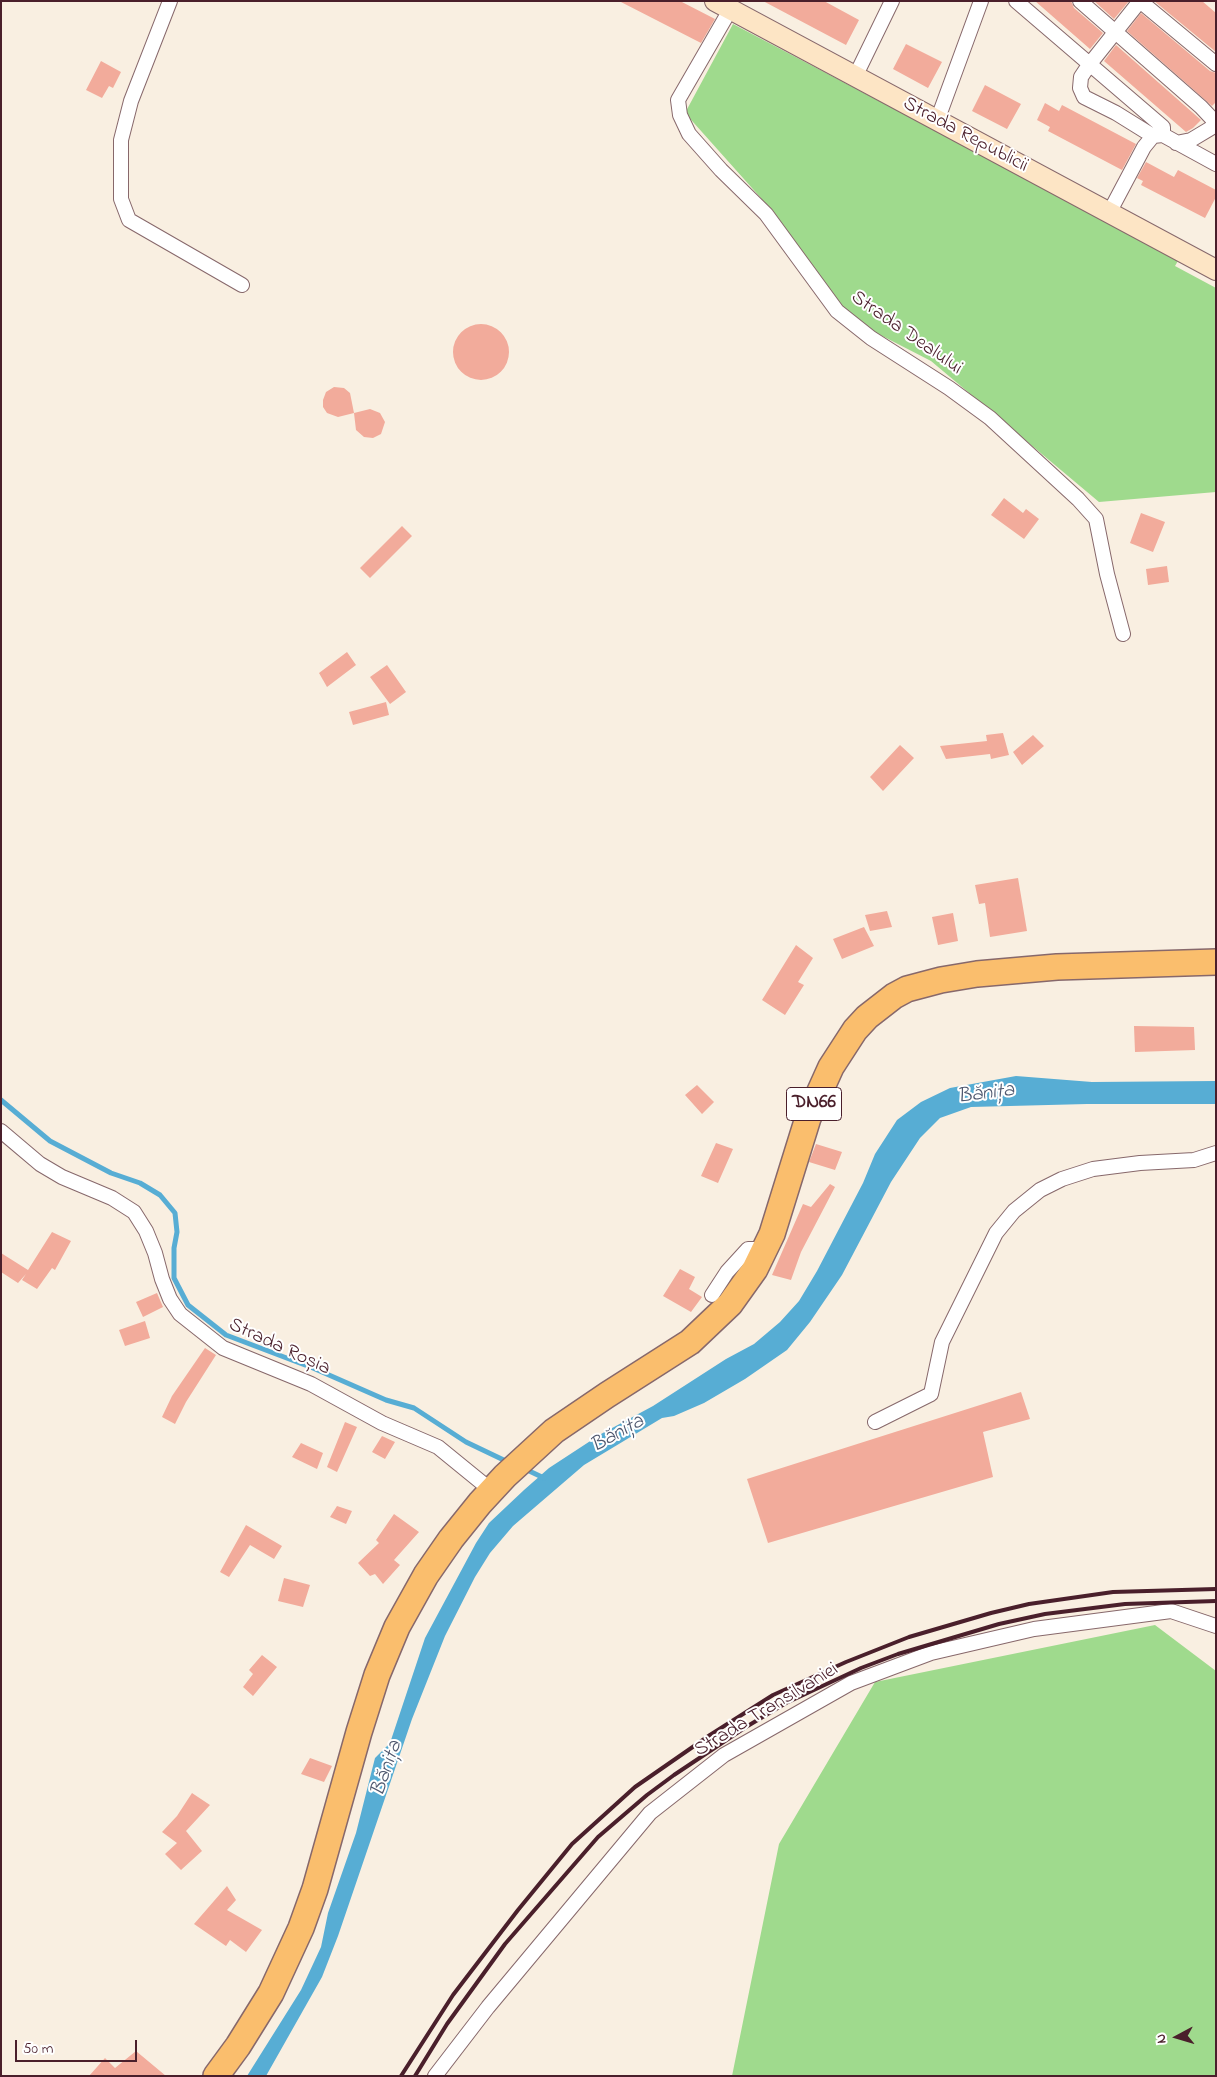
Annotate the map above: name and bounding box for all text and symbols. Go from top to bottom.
street label: Strada Republicii [898,93,1032,179]
street label: Strada Dealului [845,287,967,381]
water label: Bănița [956,1079,1016,1111]
road number: DN66 [786,1088,842,1120]
street label: Strada Roșia [224,1314,334,1382]
water label: Bănița [587,1410,649,1460]
street label: Strada Transilvaniei [691,1659,843,1763]
water label: Bănița [367,1738,409,1800]
north arrow [1152,2012,1202,2062]
scale bar [18,2030,140,2062]
text: N [1151,2033,1173,2044]
text: 50 m [23,2038,53,2060]

